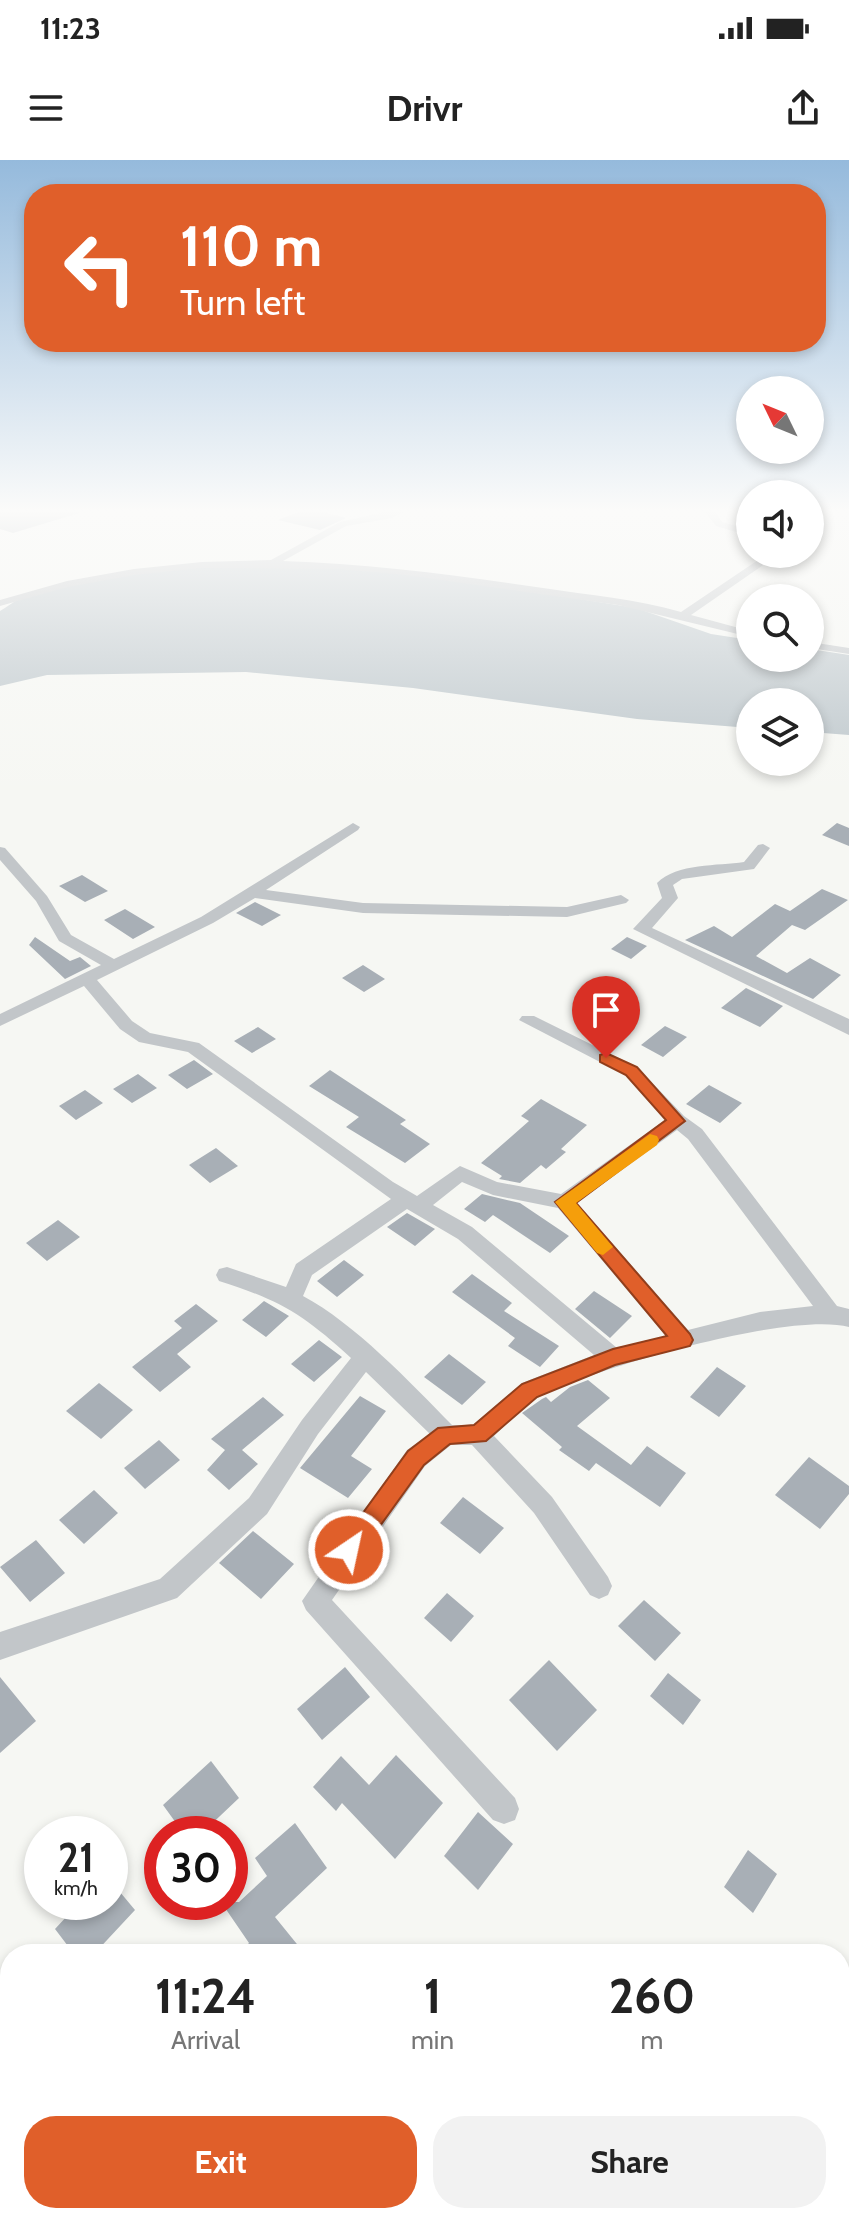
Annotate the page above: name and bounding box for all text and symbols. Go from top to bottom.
text: 11:23 [40,10,101,47]
icon: menu [24,86,68,130]
text: Drivr [387,86,462,130]
icon: share [781,86,825,130]
text: 110 m [180,212,322,280]
icon: left [48,216,152,320]
text: Turn left [180,280,305,324]
north arrow [736,376,824,464]
map controls [736,376,824,776]
button: sound [736,480,824,568]
button: search [736,584,824,672]
button: layers [736,688,824,776]
pin [572,976,640,1058]
icon: arrive [584,988,628,1032]
position arrow [307,1508,391,1592]
speed limit sign: 30 [144,1816,248,1920]
text: 21 [58,1833,94,1882]
text: km/h [54,1876,98,1900]
text: 11:24 [155,1967,256,2025]
text: 1 [424,1967,441,2025]
text: 260 [609,1967,695,2025]
text: Arrival [171,2024,240,2056]
text: min [411,2024,454,2056]
text: m [641,2024,663,2056]
button: Exit [24,2116,417,2208]
button: Share [433,2116,826,2208]

